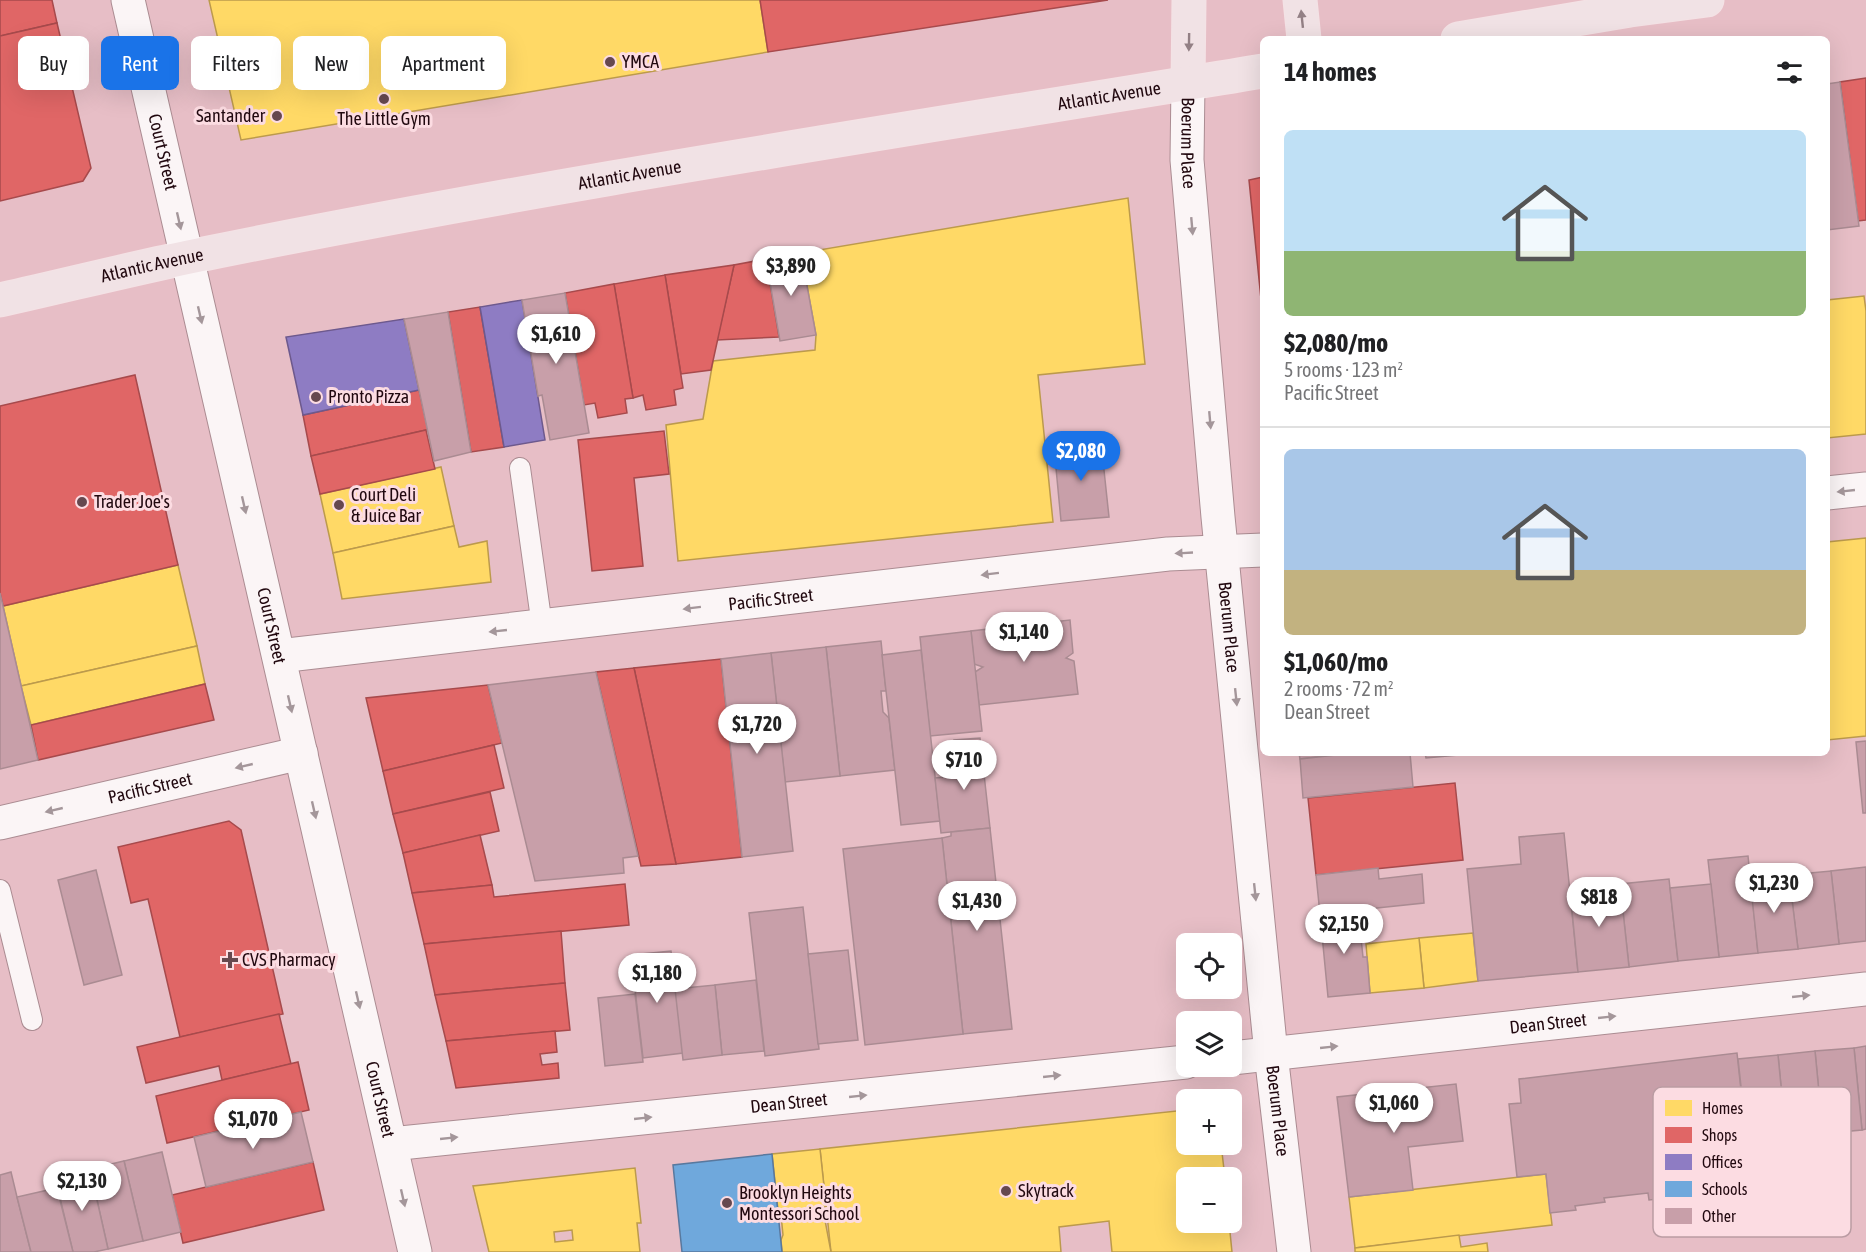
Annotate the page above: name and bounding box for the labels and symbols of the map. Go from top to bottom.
one-way arrow [1297,10,1307,29]
one-way arrow [1184,32,1193,51]
place label: YMCA [622,51,659,72]
marker: YMCA [603,55,617,69]
street label: Atlantic Avenue [1056,77,1162,114]
marker: The Little Gym [377,92,391,106]
street label: Boerum Place [1177,97,1200,190]
place label: Santander [196,105,266,126]
place label: The Little Gym [337,108,431,129]
marker: Santander [270,109,284,123]
street label: Court Street [144,112,182,192]
street label: Atlantic Avenue [576,155,683,194]
one-way arrow [174,212,184,230]
one-way arrow [1188,216,1197,235]
street label: Atlantic Avenue [99,243,205,286]
pin: $3,890 [742,246,840,297]
one-way arrow [196,306,206,324]
pin: $1,610 [507,314,605,365]
place label: Pronto Pizza [328,386,409,407]
marker: Pronto Pizza [309,390,323,404]
one-way arrow [1205,410,1215,429]
pin: $2,080 [1032,431,1130,482]
place label: Court Deli & Juice Bar [351,484,422,526]
one-way arrow [1837,486,1856,496]
place label: Trader Joe's [94,491,170,512]
marker: Trader Joe's [75,495,89,509]
one-way arrow [240,495,250,514]
marker: Court Deli & Juice Bar [332,498,346,512]
one-way arrow [1174,548,1193,557]
one-way arrow [980,569,999,579]
street label: Boerum Place [1214,581,1244,674]
street label: Pacific Street [727,584,814,614]
street label: Court Street [253,585,291,666]
one-way arrow [682,604,701,613]
pin: $1,140 [975,612,1073,663]
one-way arrow [488,626,507,636]
one-way arrow [1231,688,1241,707]
one-way arrow [286,695,296,714]
pin: $1,720 [708,704,806,755]
pin: $710 [928,740,1000,791]
one-way arrow [234,762,253,771]
street label: Pacific Street [106,768,194,808]
one-way arrow [310,801,320,819]
one-way arrow [45,806,64,815]
pin: $1,230 [1725,863,1823,914]
pin: $818 [1563,877,1635,928]
pin: $1,430 [928,881,1026,932]
one-way arrow [1250,882,1260,901]
pin: $2,150 [1295,904,1393,955]
place label: CVS Pharmacy [242,949,336,970]
marker: CVS Pharmacy [223,953,237,967]
pin: $1,180 [608,953,706,1004]
one-way arrow [354,991,363,1010]
one-way arrow [1791,991,1810,1001]
street label: Dean Street [1508,1008,1588,1038]
one-way arrow [1597,1012,1616,1022]
one-way arrow [1320,1042,1339,1052]
street label: Court Street [362,1059,399,1140]
street label: Boerum Place [1262,1064,1294,1157]
one-way arrow [1042,1071,1061,1081]
pin: $1,060 [1345,1083,1443,1134]
legend [1653,1087,1851,1237]
street label: Dean Street [749,1088,828,1117]
one-way arrow [848,1091,867,1101]
pin: $1,070 [204,1099,302,1150]
text: Homes [1702,1099,1744,1117]
one-way arrow [634,1113,653,1123]
text: Shops [1702,1126,1738,1145]
one-way arrow [440,1133,459,1143]
text: Offices [1702,1153,1743,1171]
pin: $2,130 [33,1161,131,1212]
place label: Skytrack [1018,1180,1074,1201]
text: Schools [1702,1180,1748,1198]
place label: Brooklyn Heights Montessori School [739,1182,859,1224]
marker: Skytrack [999,1184,1013,1198]
one-way arrow [399,1189,408,1208]
marker: Brooklyn Heights Montessori School [720,1196,734,1210]
text: Other [1702,1207,1736,1225]

